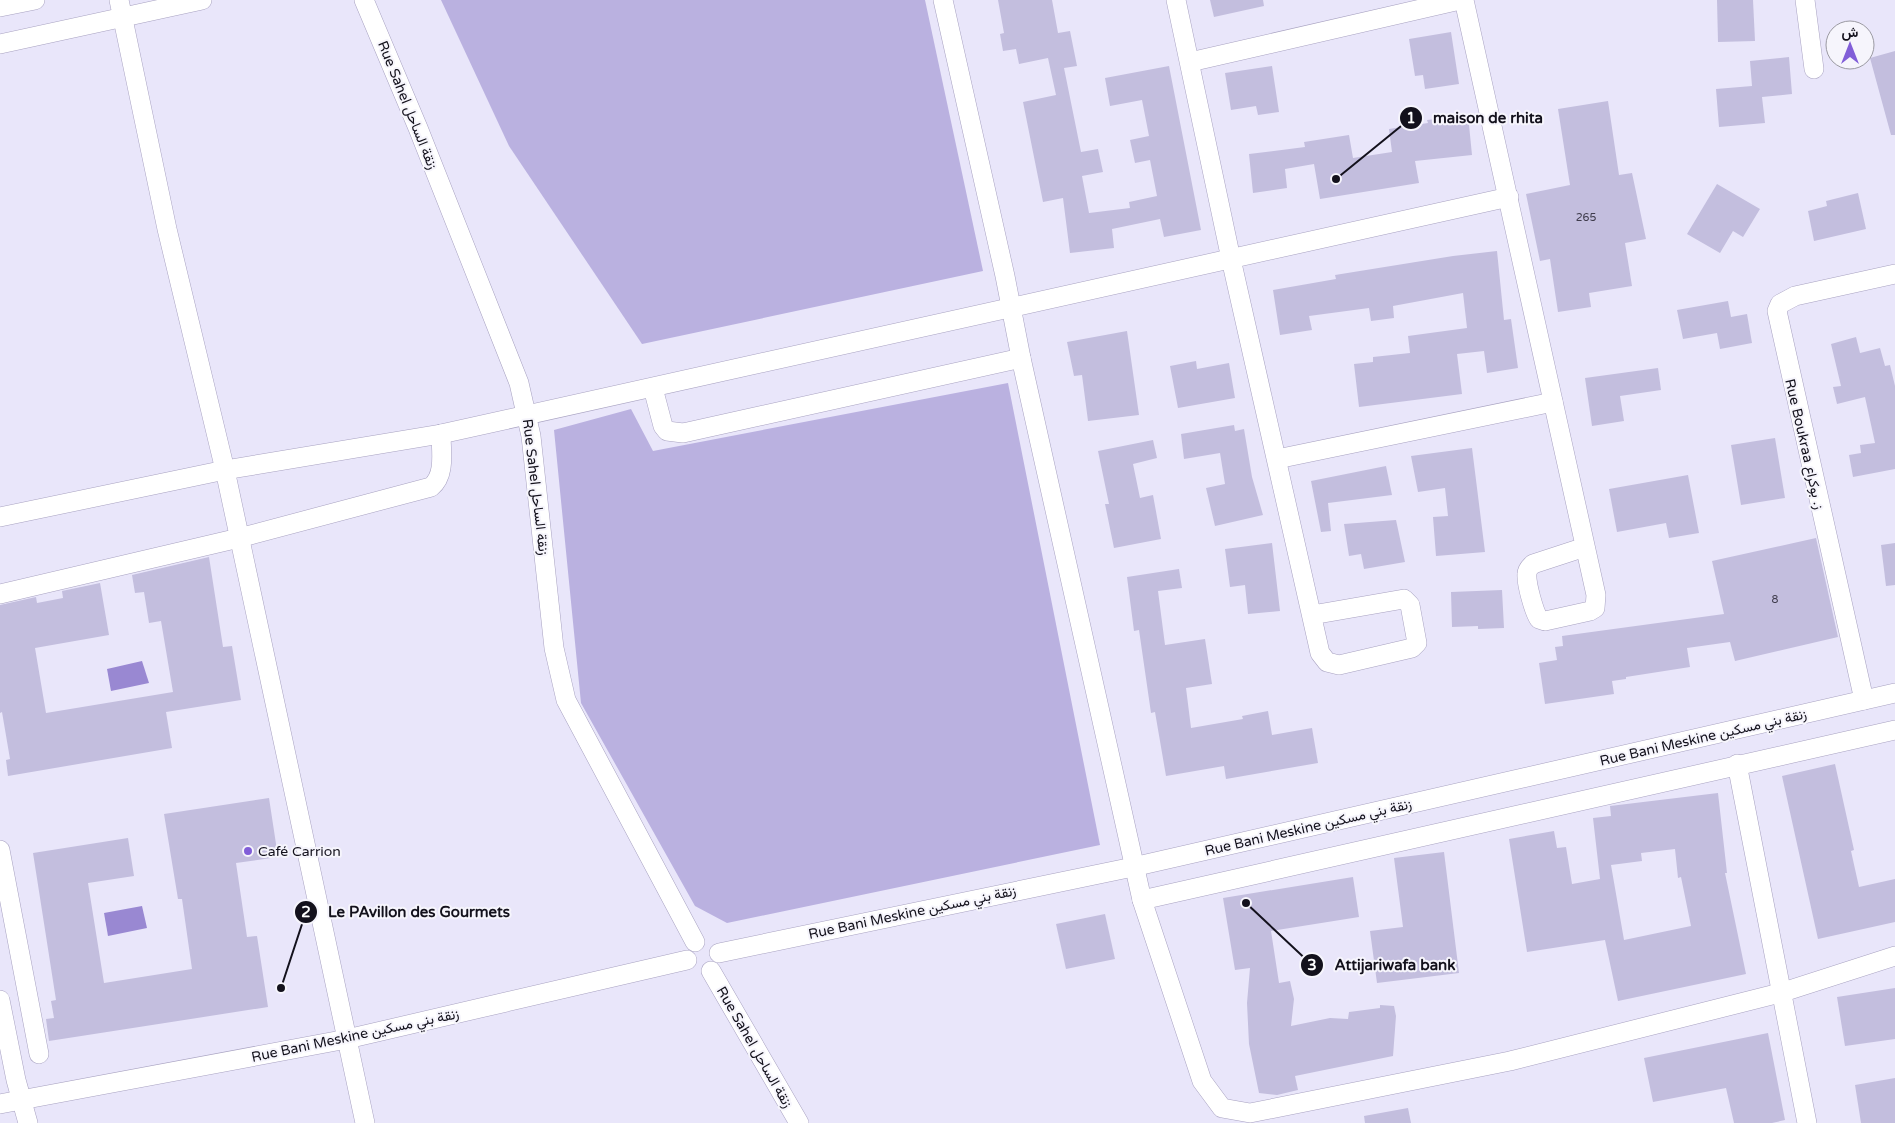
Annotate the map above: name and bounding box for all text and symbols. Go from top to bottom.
north arrow [1825,20,1875,70]
text: ش [1842,24,1859,41]
street label: Rue Sahel زنقة الساحل [374,38,441,172]
callout: maison de rhita [1398,103,1553,133]
text: 1 [1406,109,1416,127]
text: maison de rhita [1433,109,1543,127]
house number: 265 [1576,211,1596,224]
street label: Rue Boukraa ز. بوكراع [1779,377,1828,512]
street label: Rue Sahel زنقة الساحل [519,418,552,556]
house number: 8 [1772,593,1779,606]
street label: Rue Bani Meskine زنقة بني مسكين [1598,705,1809,773]
street label: Rue Bani Meskine زنقة بني مسكين [1203,795,1414,863]
place label: Café Carrion [258,843,341,860]
marker: Café Carrion [242,845,254,857]
street label: Rue Bani Meskine زنقة بني مسكين [807,882,1018,946]
callout: Le PAvillon des Gourmets [293,897,520,927]
text: 2 [301,903,311,921]
text: Le PAvillon des Gourmets [328,903,510,921]
callout: Attijariwafa bank [1300,950,1466,980]
text: 3 [1307,956,1317,974]
text: Attijariwafa bank [1335,956,1455,975]
street label: Rue Sahel زنقة الساحل [713,984,796,1111]
street label: Rue Bani Meskine زنقة بني مسكين [250,1005,461,1069]

